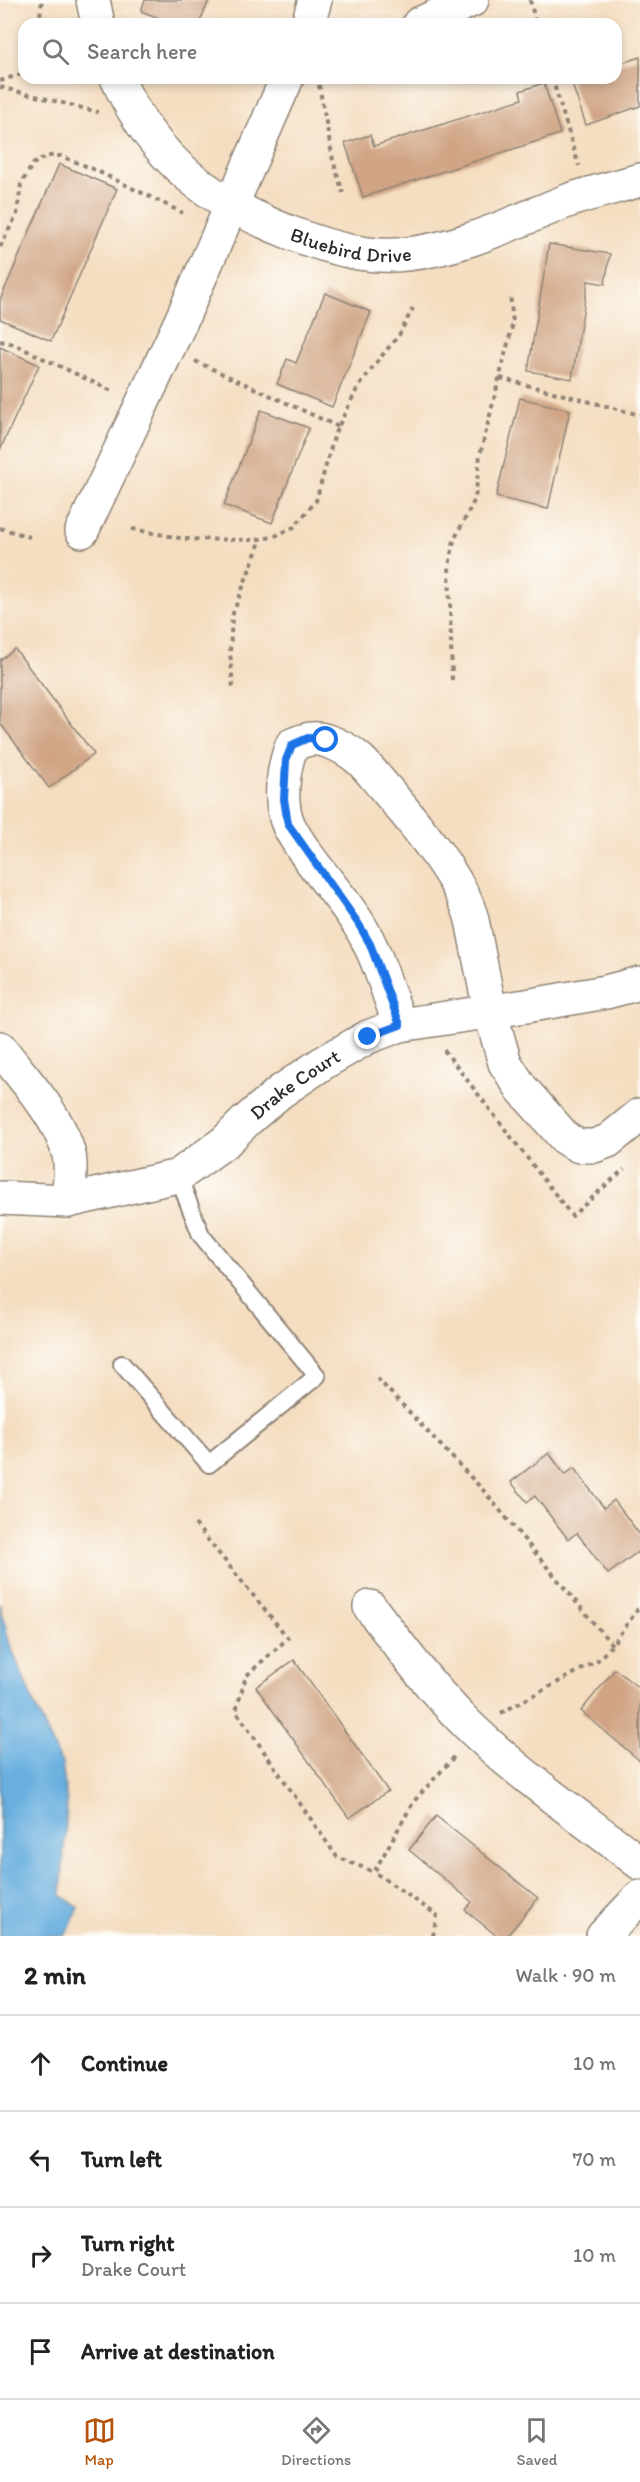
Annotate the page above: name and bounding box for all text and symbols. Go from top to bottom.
search box [18,18,622,84]
icon: search [39,35,72,68]
text: Search here [87,38,197,65]
street label: Bluebird Drive [287,222,413,267]
route start [312,726,338,752]
route end [354,1023,380,1049]
street label: Drake Court [245,1044,344,1124]
text: 2 min [24,1959,86,1991]
text: Walk · 90 m [515,1963,616,1987]
icon: ahead [24,2047,57,2080]
text: Continue [81,2050,168,2077]
text: 10 m [573,2051,616,2075]
icon: left [24,2143,57,2176]
text: Turn left [81,2146,162,2173]
text: 70 m [572,2147,616,2171]
text: Turn right [81,2230,175,2257]
icon: right [24,2239,57,2272]
text: 10 m [573,2243,616,2267]
text: Drake Court [81,2257,186,2281]
icon: arrive [24,2335,57,2368]
text: Arrive at destination [81,2338,275,2365]
tab: Map [83,2414,116,2469]
tab: Directions [281,2414,351,2469]
tab: Saved [517,2414,557,2469]

